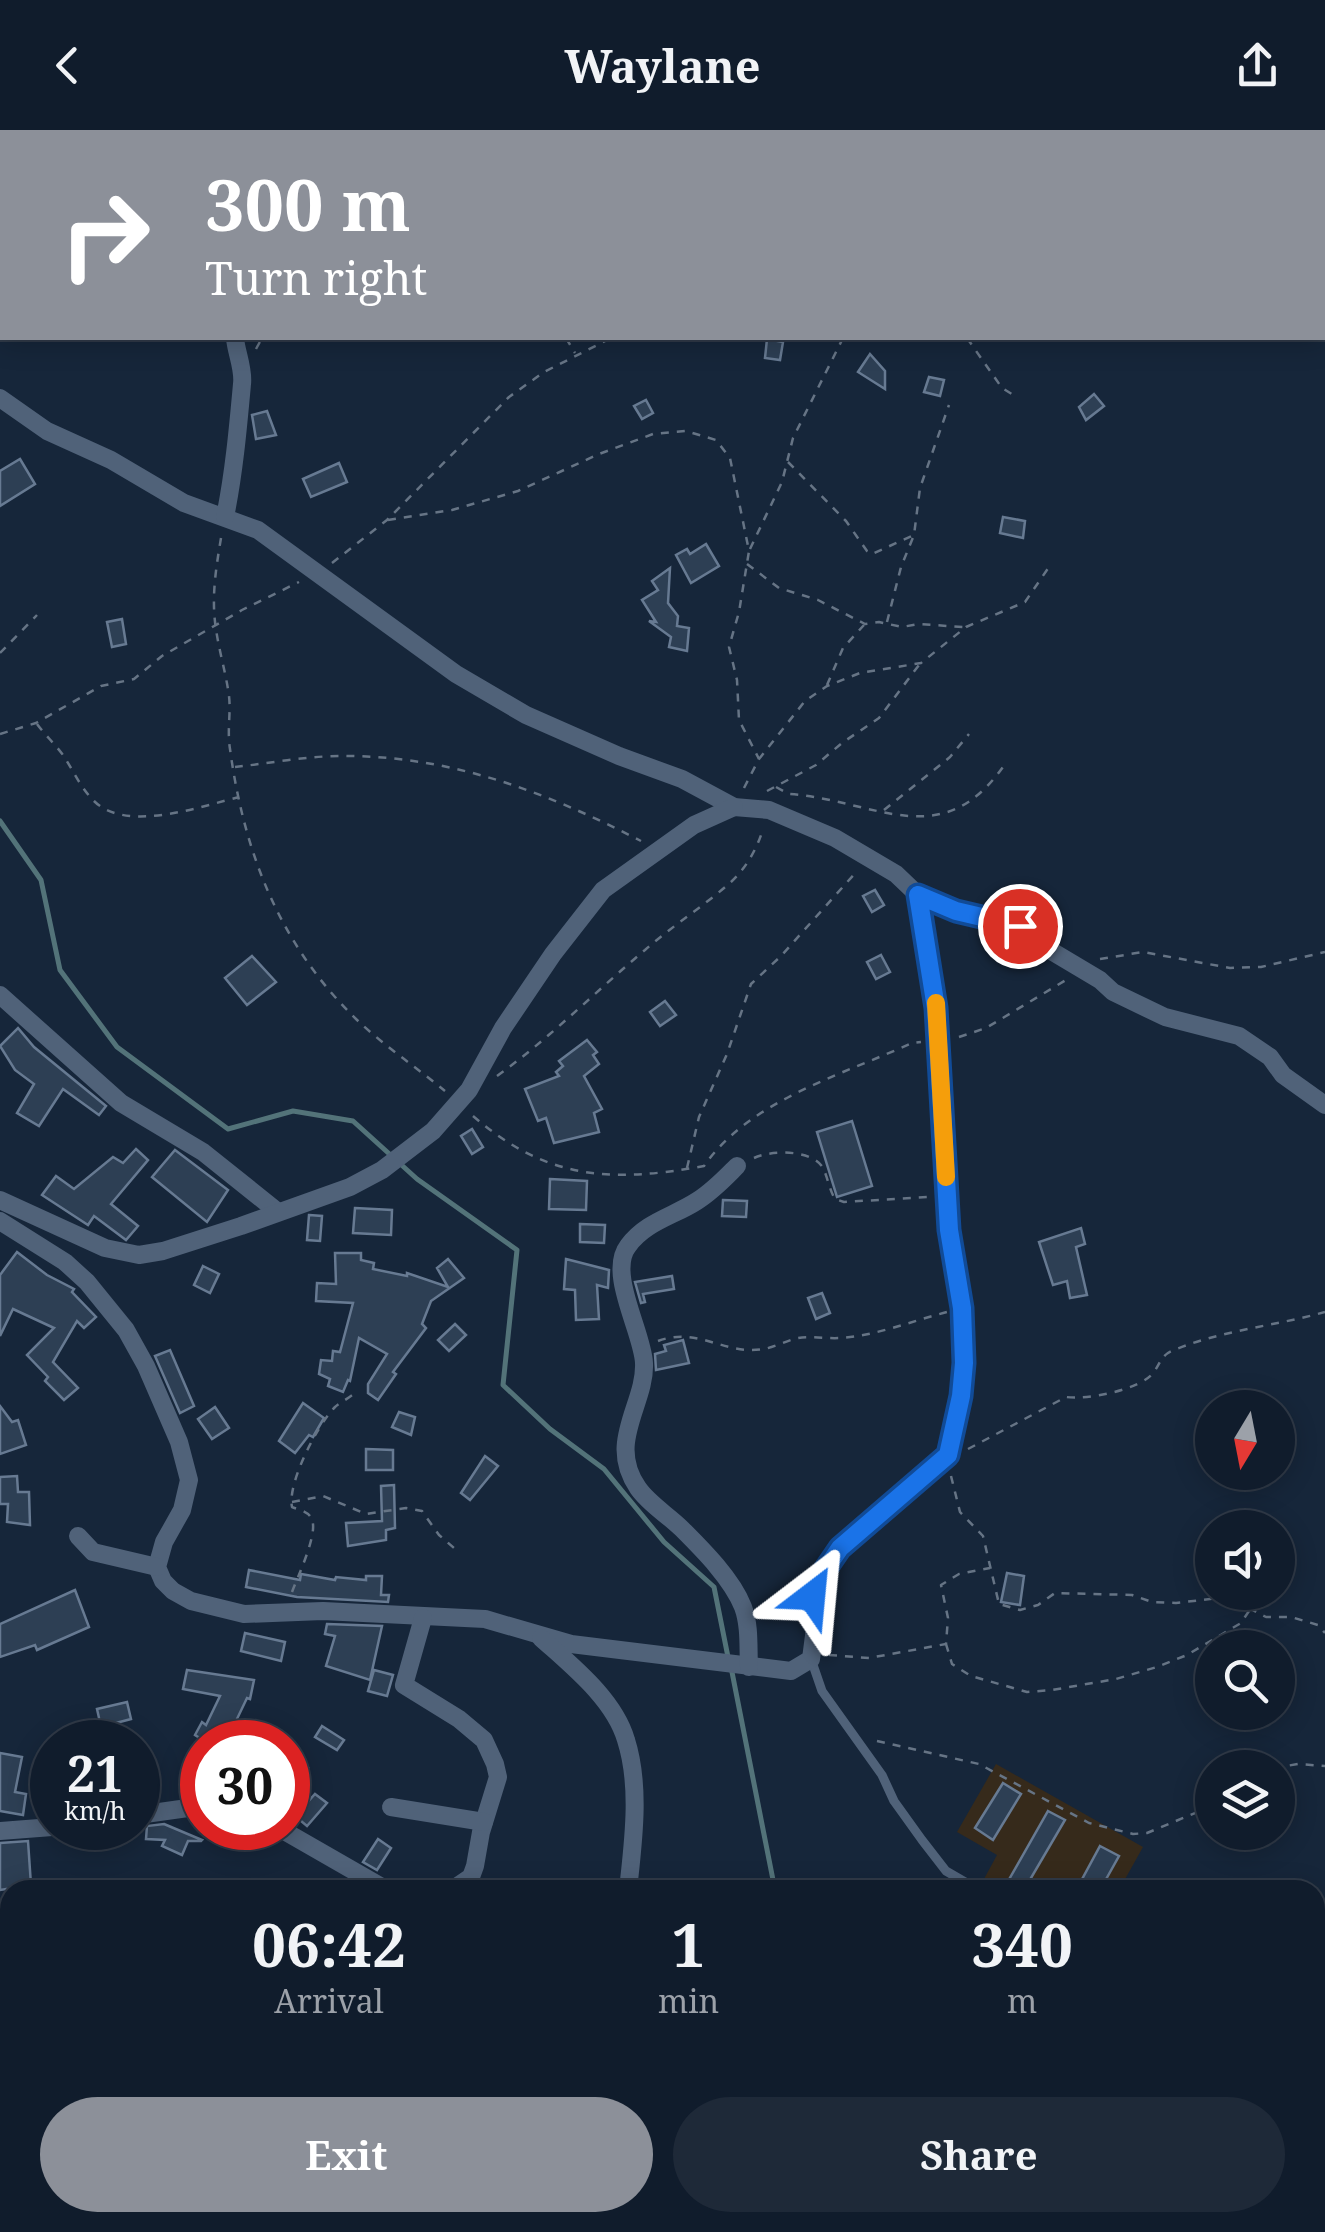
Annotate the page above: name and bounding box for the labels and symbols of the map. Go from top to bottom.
pin [978,884,1063,969]
north arrow [1195,1390,1295,1490]
position arrow [760,1544,864,1648]
speed limit sign: 30 [180,1720,310,1850]

